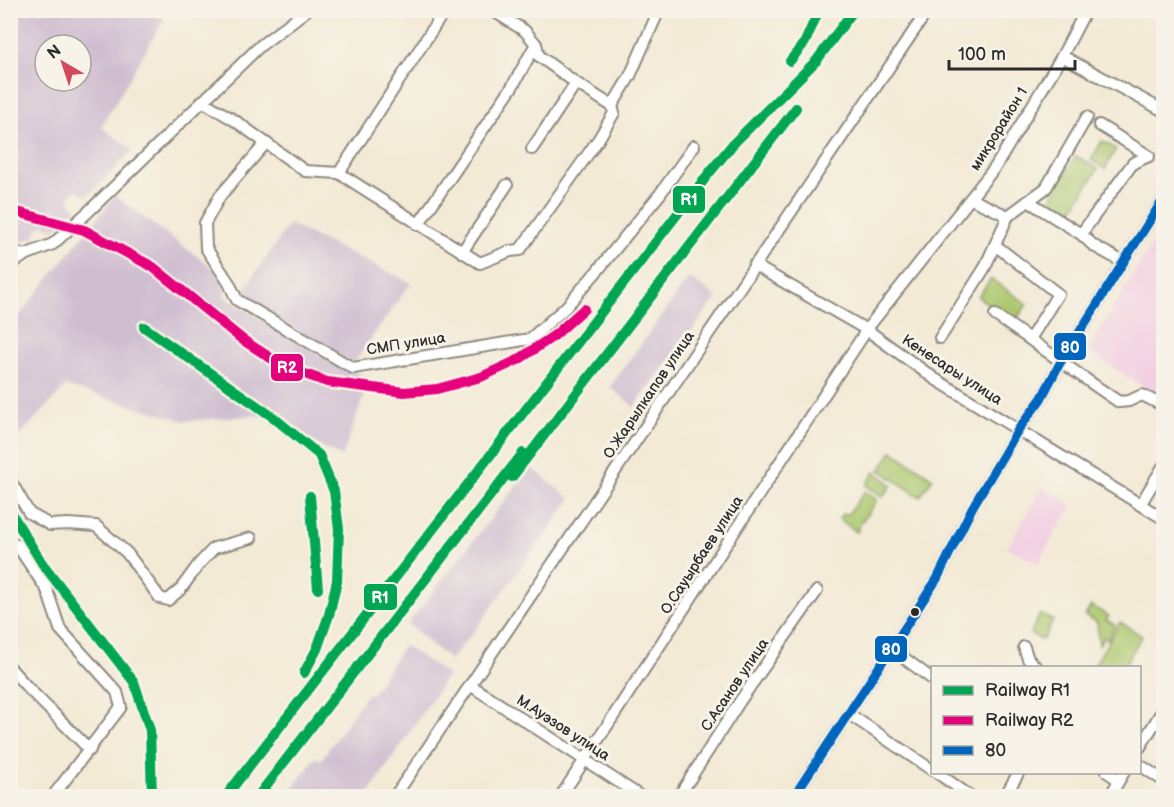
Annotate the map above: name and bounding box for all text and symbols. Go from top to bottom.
north arrow [33,33,93,93]
scale bar [949,33,1075,71]
text: N [44,41,65,64]
text: 100 m [958,44,1006,65]
street label: микрорайон 1 [966,84,1032,174]
line badge: R1 [672,185,706,214]
text: R1 [680,191,698,210]
street label: О.Жарылкапов улица [599,327,699,462]
street label: СМП улица [365,328,447,360]
street label: Кенесары улица [898,330,1006,410]
line badge: 80 [1053,332,1087,361]
text: 80 [1060,339,1080,358]
line badge: R2 [270,353,304,382]
text: R2 [277,359,298,378]
street label: О.Сауырбаев улица [657,492,748,618]
line badge: R1 [363,583,398,611]
text: R1 [371,589,389,608]
unlabelled marker [909,606,921,618]
street label: С.Асанов улица [697,635,773,735]
line badge: 80 [874,635,908,663]
text: 80 [881,641,901,660]
legend [931,666,1141,774]
text: Railway R1 [985,680,1070,701]
street label: М.Ауэзов улица [513,691,613,765]
text: Railway R2 [985,710,1074,731]
text: 80 [985,740,1006,761]

